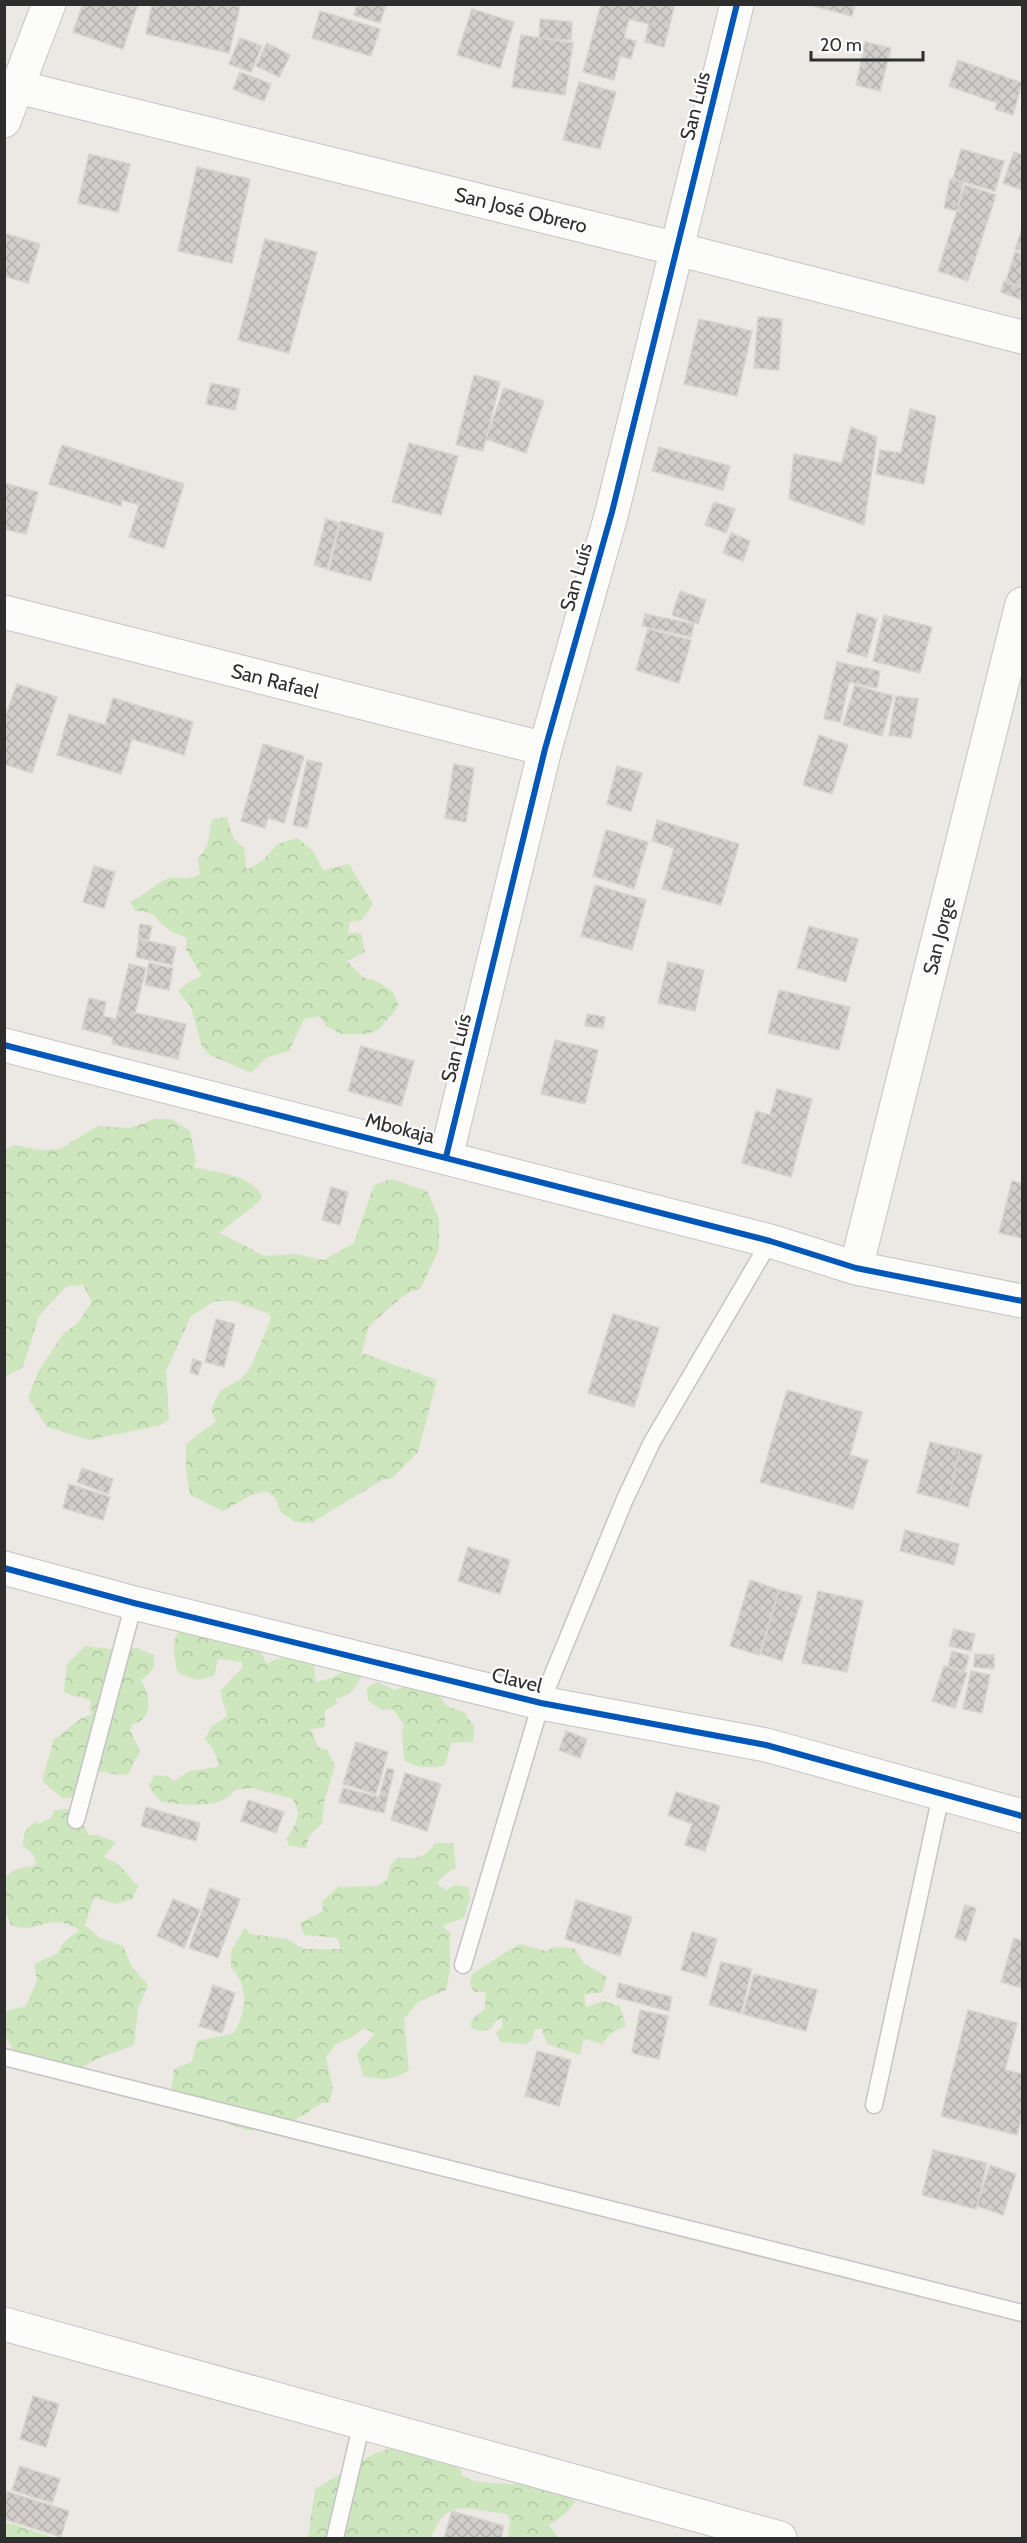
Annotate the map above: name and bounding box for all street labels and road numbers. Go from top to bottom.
street label: San Luís [675,69,715,143]
street label: San José Obrero [452,182,590,238]
street label: San Luís [555,540,597,614]
street label: San Rafael [229,659,322,704]
street label: San Jorge [918,895,960,977]
street label: San Luís [436,1011,476,1085]
street label: Mbokaja [363,1108,437,1148]
street label: Clavel [489,1662,545,1698]

